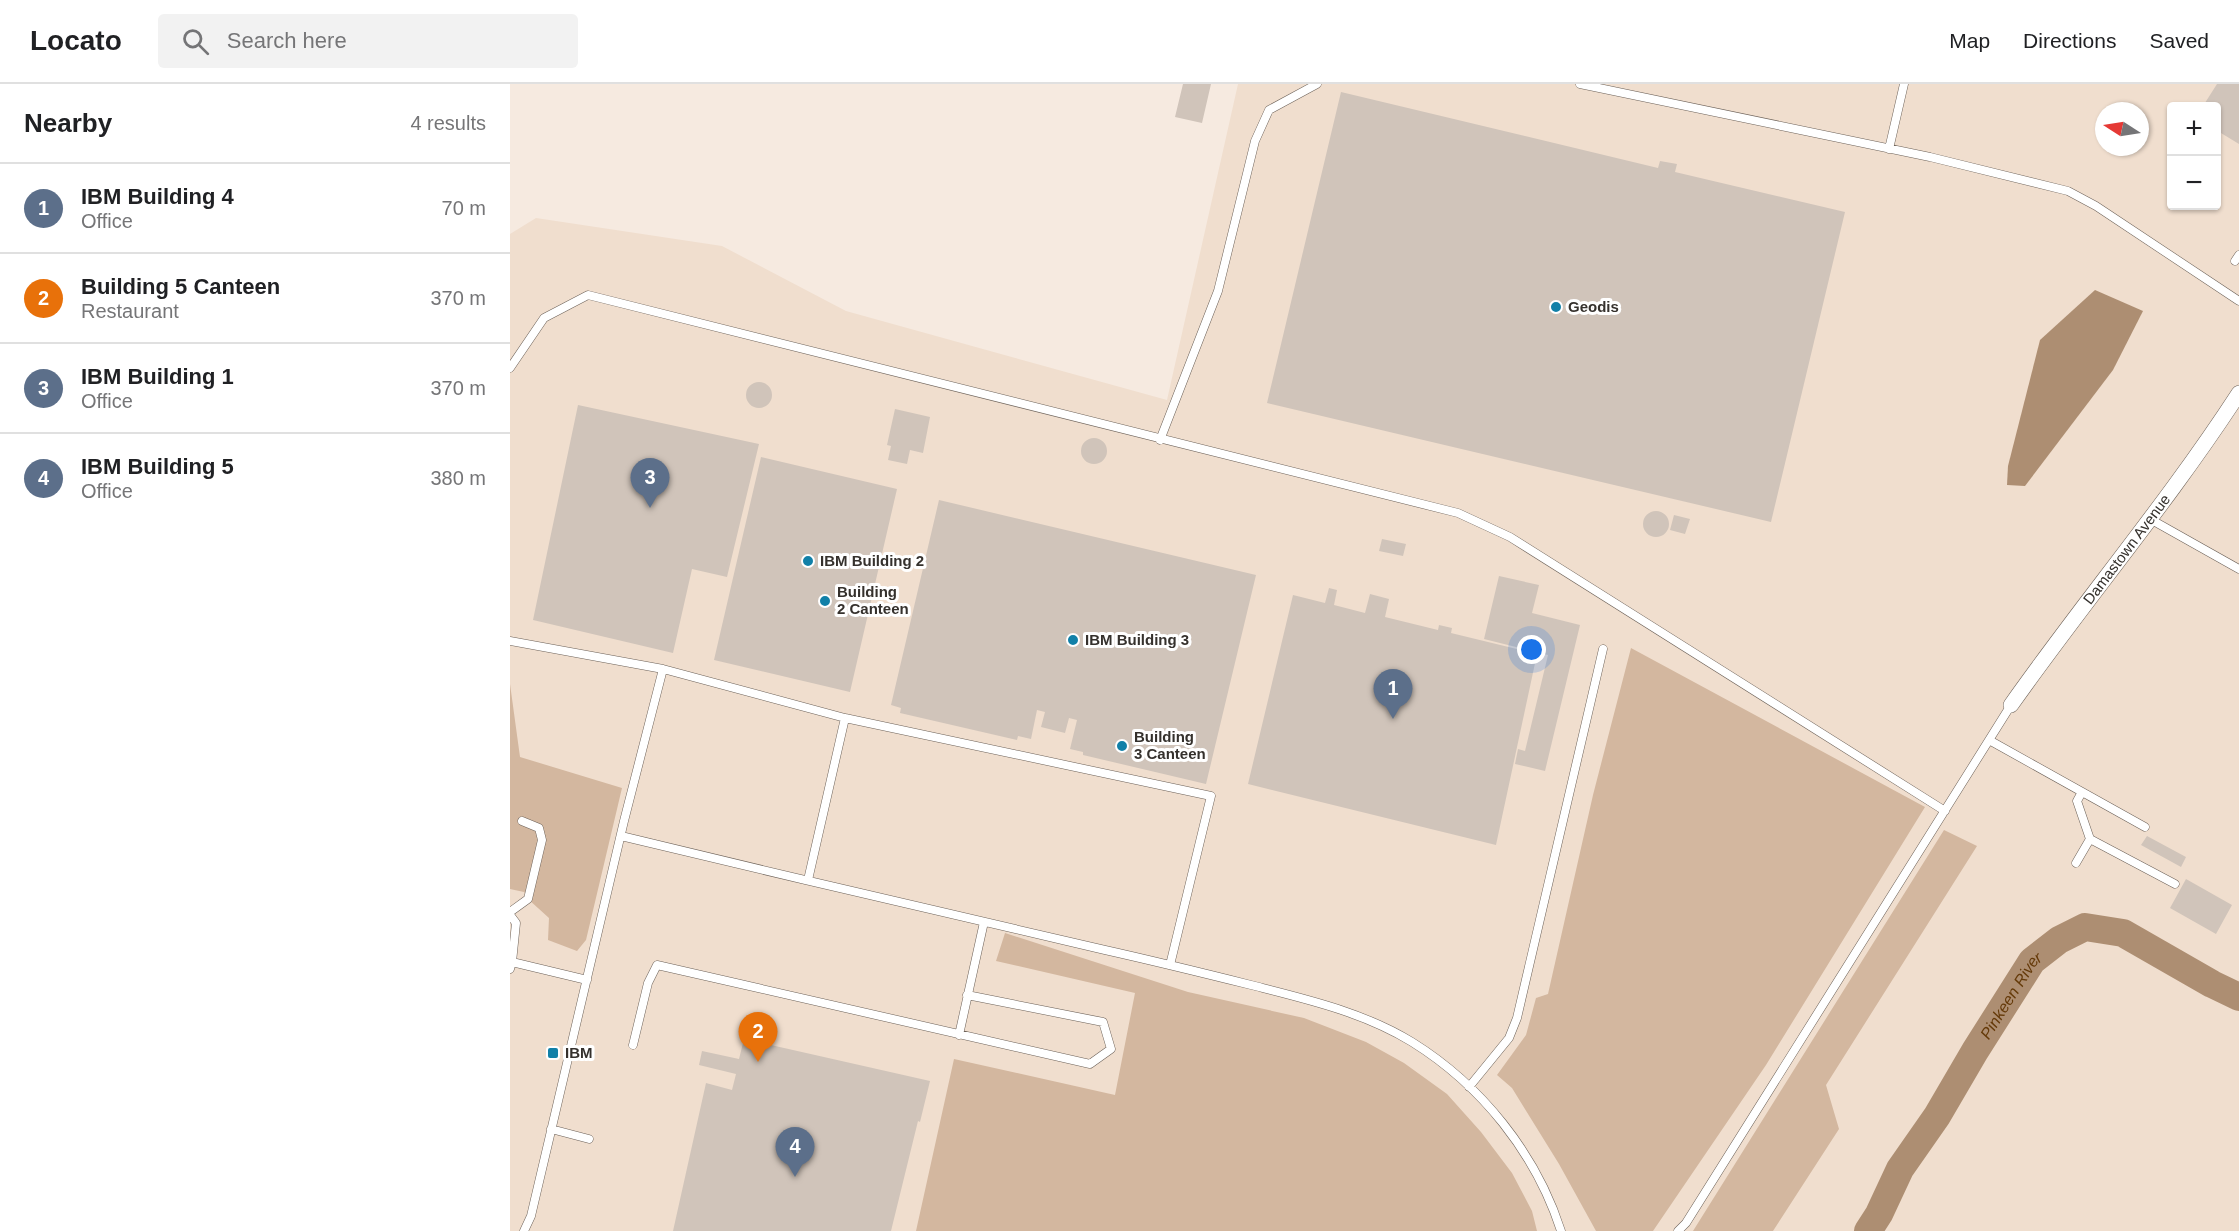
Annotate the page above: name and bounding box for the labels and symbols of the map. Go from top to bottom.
north arrow [2095,102,2149,156]
place label: Geodis [1568,298,1619,315]
marker: Geodis [1549,300,1563,314]
pin: 3 [630,458,670,508]
street label: Damastown Avenue [2079,491,2173,607]
place label: IBM Building 2 [820,552,924,569]
marker: IBM Building 2 [801,554,815,568]
place label: Building 2 Canteen [837,583,909,617]
marker: Building 2 Canteen [818,594,832,608]
place label: IBM Building 3 [1085,631,1189,648]
marker: IBM Building 3 [1066,633,1080,647]
your location [1517,635,1546,664]
pin: 1 [1374,670,1412,719]
place label: Building 3 Canteen [1134,728,1206,762]
marker: Building 3 Canteen [1115,739,1129,753]
water label: Pinkeen River [1977,948,2046,1042]
pin: 2 [738,1012,778,1062]
place label: IBM [565,1044,593,1061]
marker: IBM [546,1046,560,1060]
pin: 4 [776,1128,814,1177]

